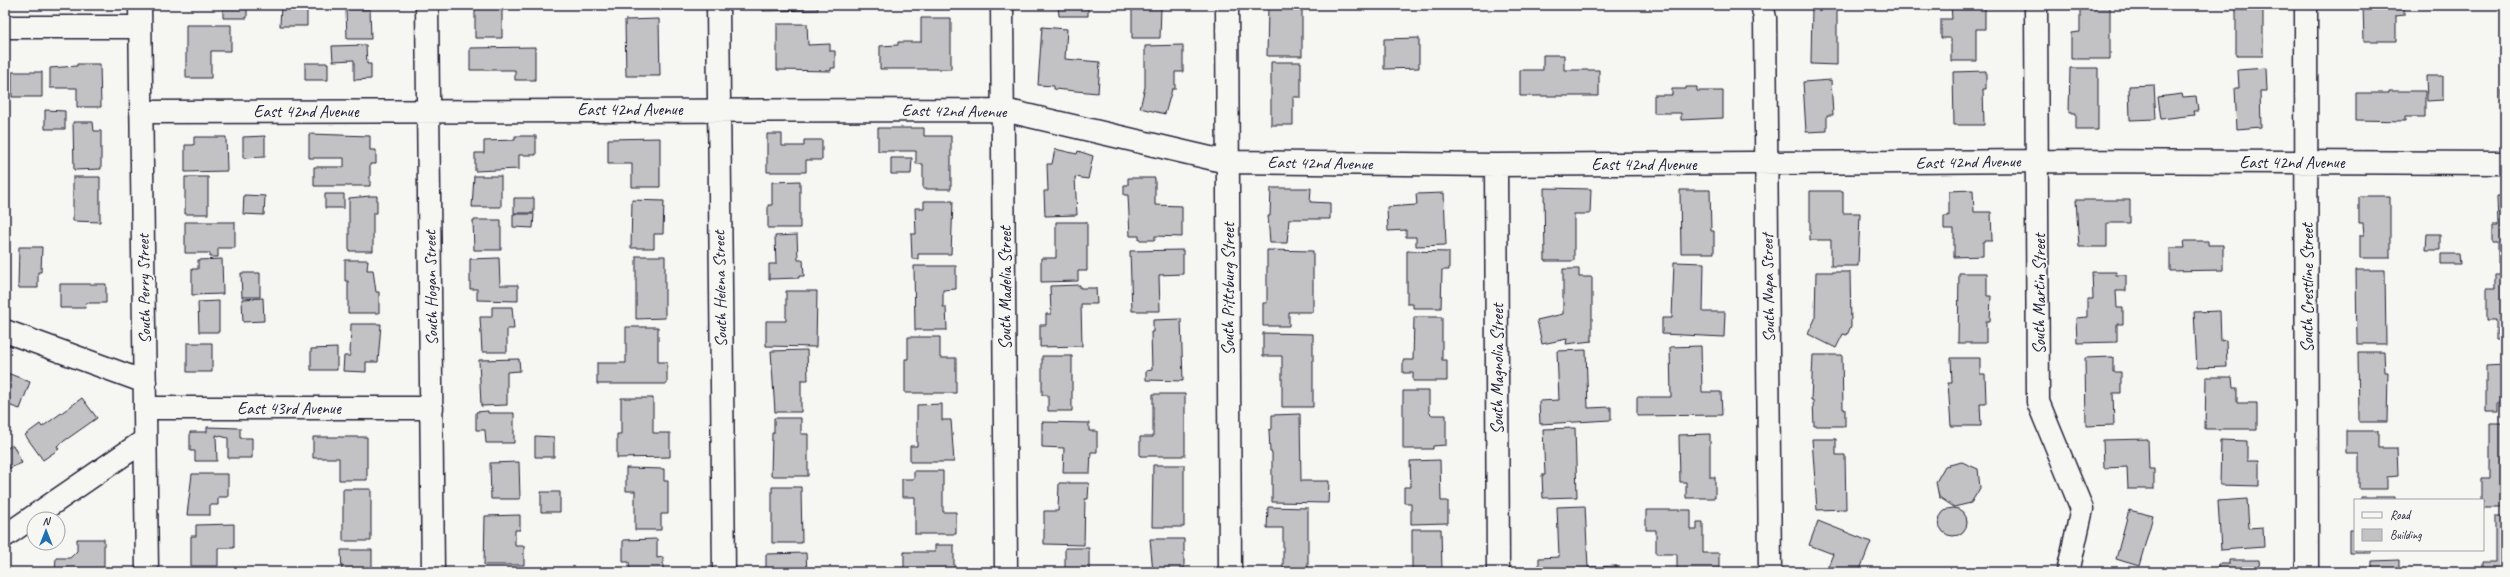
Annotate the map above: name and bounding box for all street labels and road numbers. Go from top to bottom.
street label: East 42nd Avenue [578,99,684,120]
street label: East 42nd Avenue [901,100,1008,122]
street label: East 42nd Avenue [254,101,360,122]
street label: East 42nd Avenue [1915,151,2022,173]
street label: East 42nd Avenue [1267,152,1374,174]
street label: East 42nd Avenue [2240,152,2346,173]
street label: East 42nd Avenue [1592,154,1698,175]
street label: South Pittsburg Street [1218,220,1239,355]
street label: South Crestline Street [2297,221,2318,353]
street label: South Madelia Street [995,224,1016,350]
street label: South Hogan Street [419,228,443,346]
street label: South Helena Street [708,228,732,347]
street label: South Napa Street [1757,231,1779,343]
street label: South Martin Street [2029,231,2050,354]
street label: South Perry Street [133,232,155,344]
street label: South Magnolia Street [1487,301,1508,434]
street label: East 43rd Avenue [237,398,342,419]

